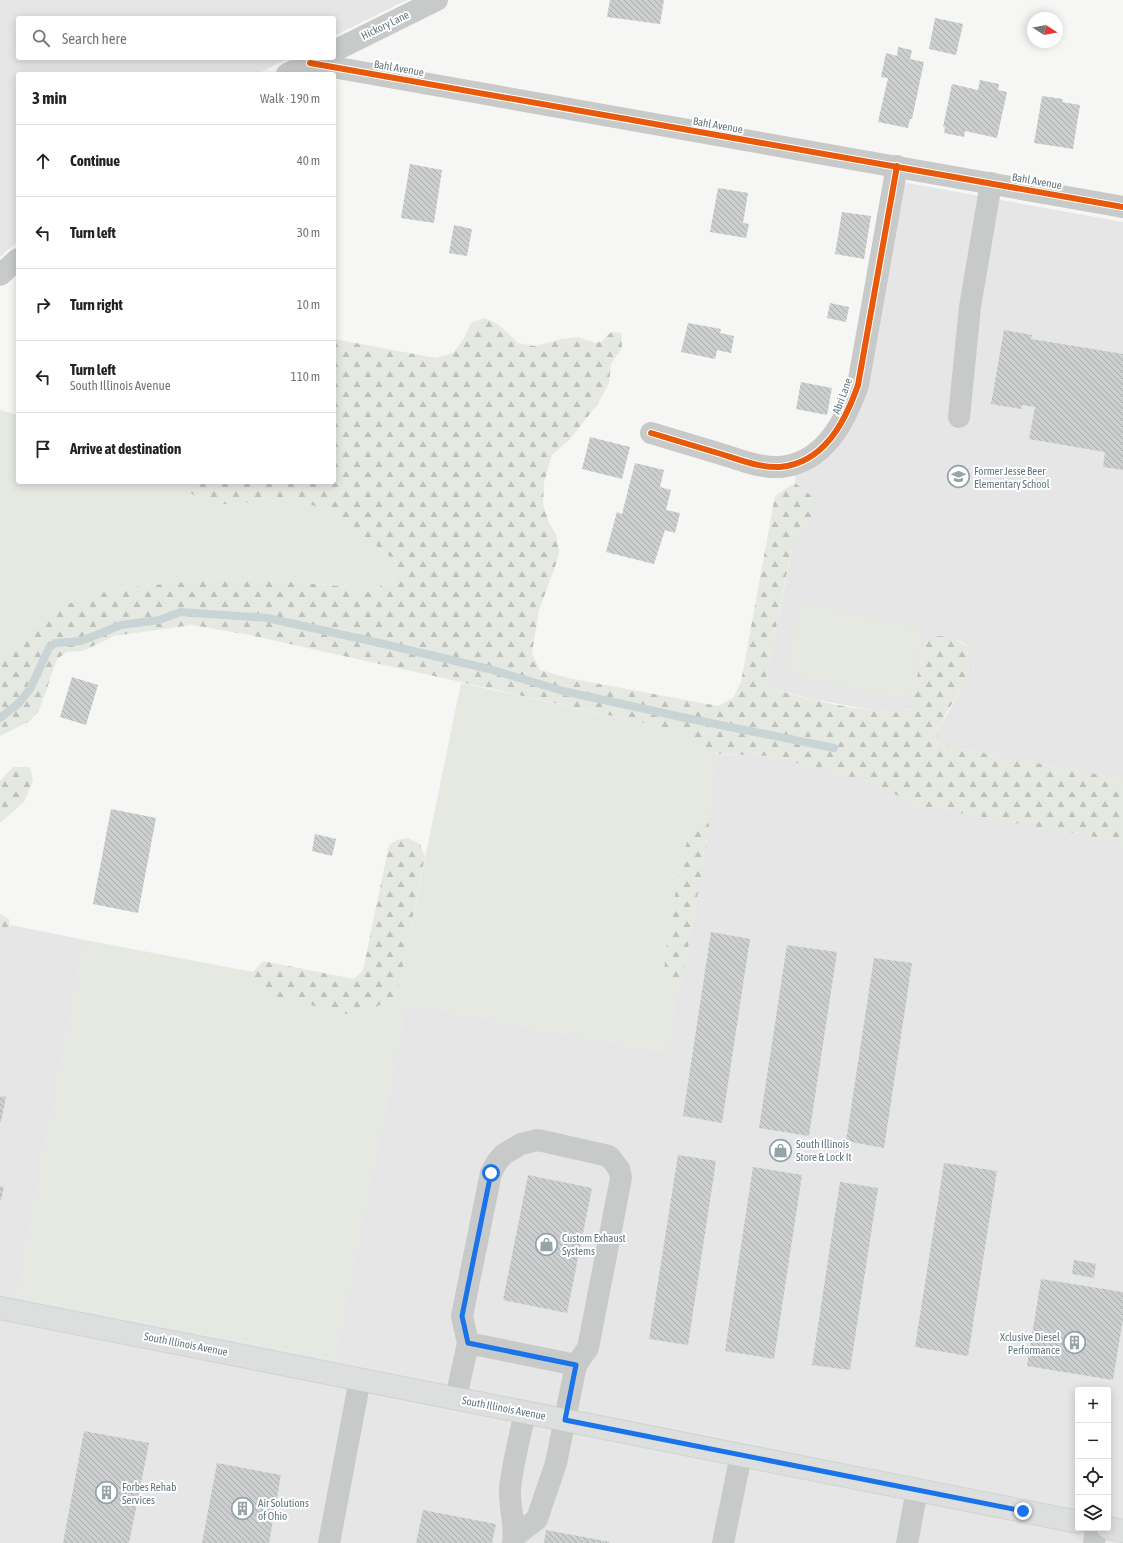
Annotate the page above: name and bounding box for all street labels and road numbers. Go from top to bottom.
street label: Hickory Lane [359,8,411,42]
street label: Bahl Avenue [373,58,425,78]
street label: Bahl Avenue [692,115,744,135]
street label: Bahl Avenue [1011,171,1063,191]
street label: Abri Lane [830,376,854,416]
street label: South Illinois Avenue [143,1330,229,1358]
street label: South Illinois Avenue [461,1394,547,1422]

